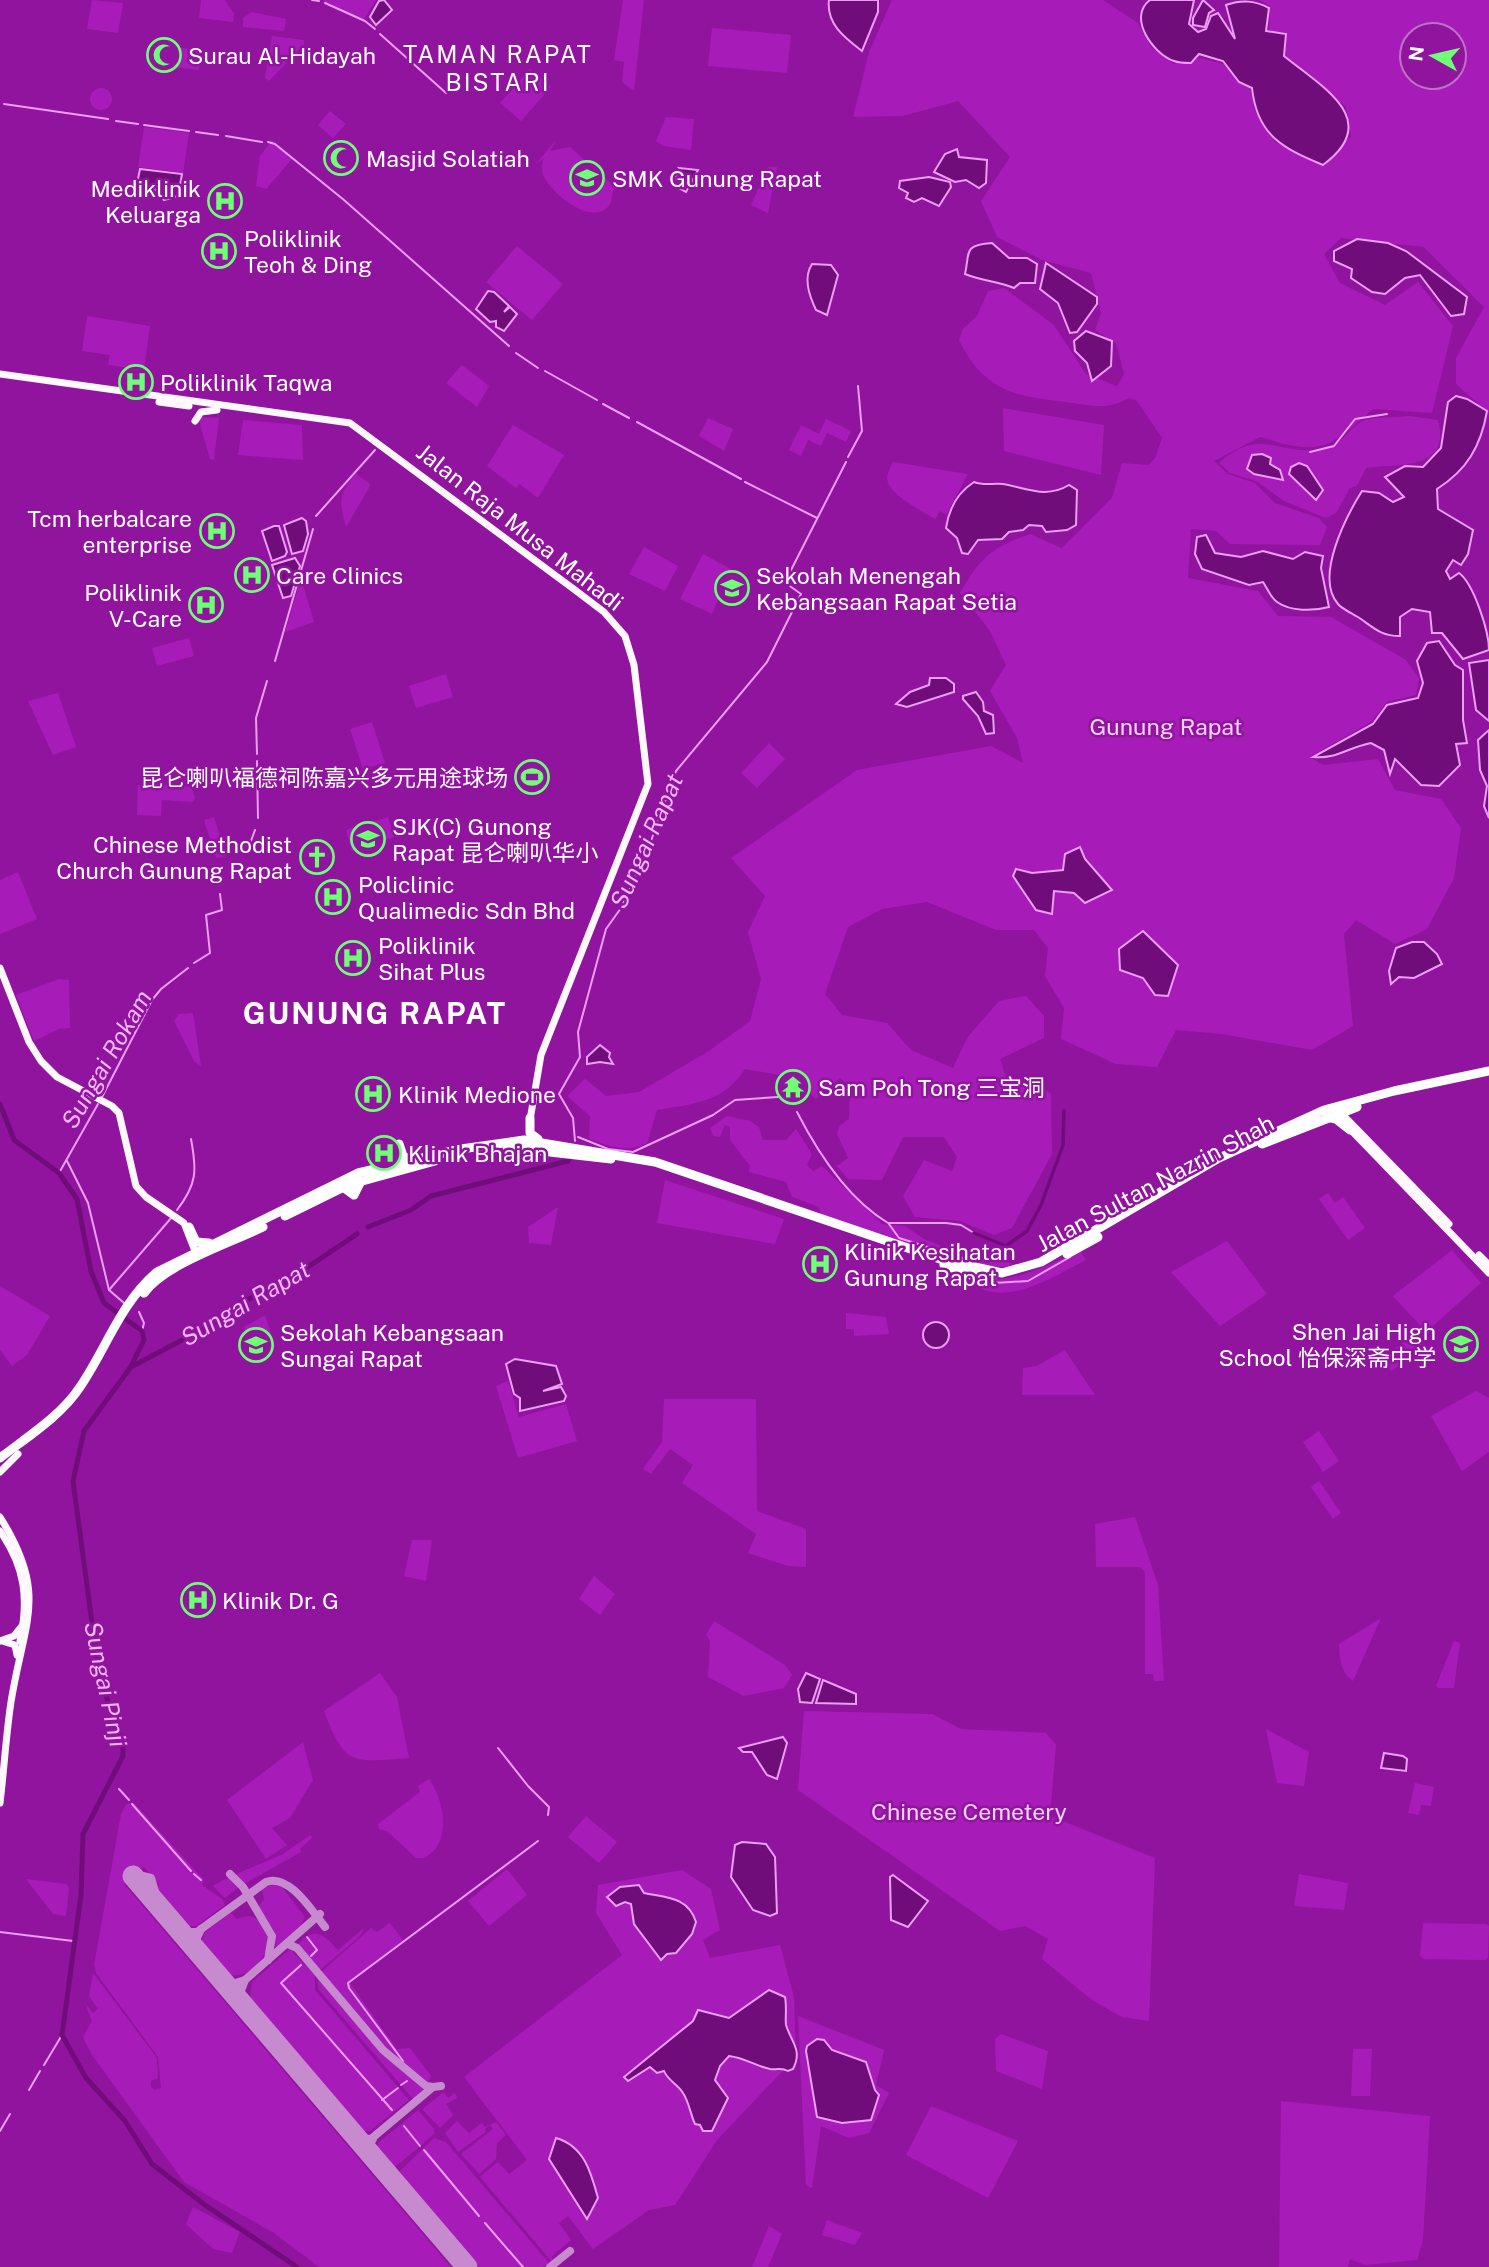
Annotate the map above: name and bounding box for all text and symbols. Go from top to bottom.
north arrow [1398,21,1468,91]
mosque icon: Surau Al-Hidayah [145,36,183,74]
district label: TAMAN RAPAT BISTARI [403,40,593,96]
place label: Surau Al-Hidayah [188,42,376,69]
text: N [1404,45,1428,63]
mosque icon: Masjid Solatiah [322,139,360,177]
place label: Masjid Solatiah [366,145,530,172]
school or university icon: SMK Gunung Rapat [568,159,606,197]
place label: SMK Gunung Rapat [612,165,822,192]
place label: Mediklinik Keluarga [90,175,201,228]
hospital icon: Mediklinik Keluarga [206,182,244,220]
place label: Poliklinik Teoh & Ding [244,225,372,278]
hospital icon: Poliklinik Teoh & Ding [200,232,238,270]
hospital icon: Poliklinik Taqwa [117,363,155,401]
place label: Poliklinik Taqwa [160,369,332,396]
street label: Jalan Raja Musa Mahadi [411,438,629,616]
place label: Tcm herbalcare enterprise [27,505,192,558]
hospital icon: Tcm herbalcare enterprise [198,512,236,550]
hospital icon: Care Clinics [233,556,271,594]
place label: Care Clinics [276,562,403,589]
place label: Sekolah Menengah Kebangsaan Rapat Setia [756,562,1017,615]
school or university icon: Sekolah Menengah Kebangsaan Rapat Setia [713,569,751,607]
place label: Poliklinik V-Care [84,579,182,632]
hospital icon: Poliklinik V-Care [187,586,225,624]
park label: Gunung Rapat [1089,713,1243,740]
sports icon: 昆仑喇叭福德祠陈嘉兴多元用途球场 [513,758,551,796]
place label: 昆仑喇叭福德祠陈嘉兴多元用途球场 [140,764,508,791]
water label: Sungai Rapat [604,769,688,913]
place label: SJK(C) Gunong Rapat 昆仑喇叭华小 [392,813,598,866]
school or university icon: SJK(C) Gunong Rapat 昆仑喇叭华小 [349,820,387,858]
place label: Chinese Methodist Church Gunung Rapat [56,831,292,884]
church icon: Chinese Methodist Church Gunung Rapat [298,838,336,876]
place label: Policlinic Qualimedic Sdn Bhd [358,871,575,924]
hospital icon: Policlinic Qualimedic Sdn Bhd [314,878,352,916]
place label: Poliklinik Sihat Plus [378,932,485,985]
hospital icon: Poliklinik Sihat Plus [334,939,372,977]
water label: Sungai Rokam [55,985,157,1133]
district label: GUNUNG RAPAT [243,995,507,1031]
temple icon: Sam Poh Tong 三宝洞 [774,1068,812,1106]
place label: Sam Poh Tong 三宝洞 [818,1074,1045,1101]
hospital icon: Klinik Medione [354,1075,392,1113]
place label: Klinik Medione [398,1081,556,1108]
street label: Jalan Sultan Nazrin Shah [1032,1109,1278,1257]
hospital icon: Klinik Bhajan [365,1134,403,1172]
place label: Klinik Bhajan [408,1140,547,1167]
place label: Klinik Kesihatan Gunung Rapat [844,1238,1016,1291]
hospital icon: Klinik Kesihatan Gunung Rapat [801,1245,839,1283]
water label: Sungai Rapat [175,1255,315,1351]
place label: Shen Jai High School 怡保深斋中学 [1218,1318,1436,1371]
place label: Sekolah Kebangsaan Sungai Rapat [280,1319,504,1372]
school or university icon: Shen Jai High School 怡保深斋中学 [1442,1325,1480,1363]
school or university icon: Sekolah Kebangsaan Sungai Rapat [237,1326,275,1364]
hospital icon: Klinik Dr. G [179,1581,217,1619]
place label: Klinik Dr. G [222,1587,339,1614]
water label: Sungai Pinji [79,1619,133,1749]
park label: Chinese Cemetery [871,1798,1067,1825]

